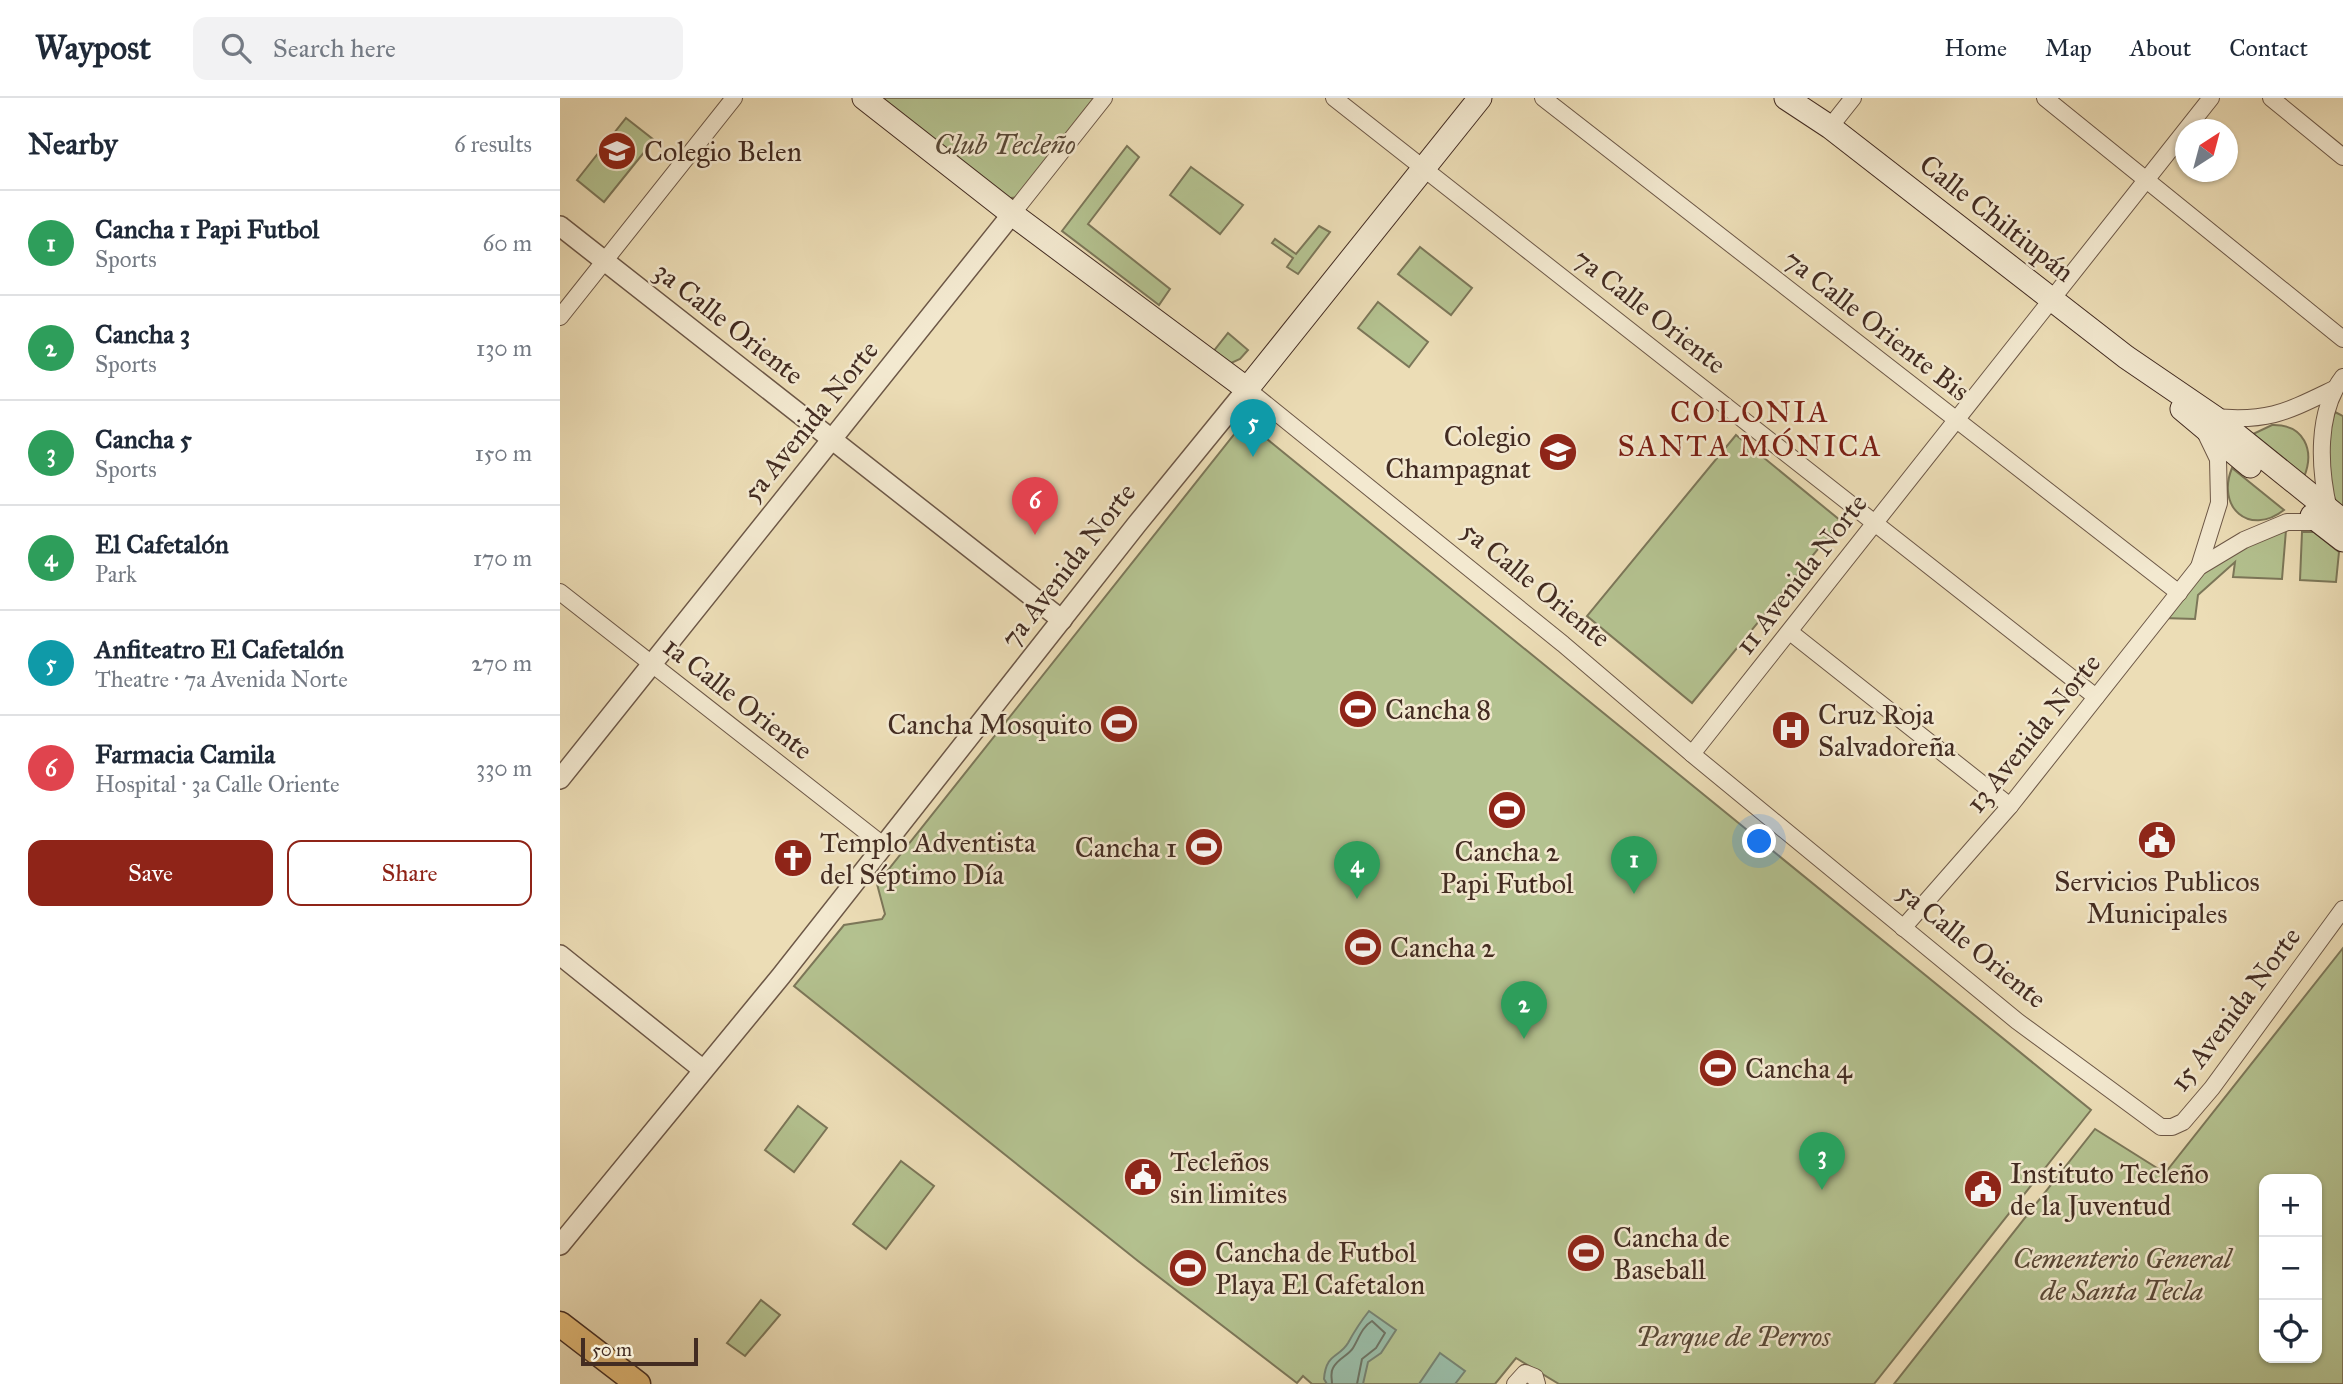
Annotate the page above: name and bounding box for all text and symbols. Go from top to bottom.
search box [193,17,683,80]
text: Waypost [35,28,151,68]
icon: search [217,29,255,67]
text: Search here [273,32,396,64]
text: Home [1944,33,2007,63]
text: Map [2045,33,2092,63]
text: About [2130,33,2191,63]
text: Contact [2229,33,2308,63]
north arrow [2175,119,2238,182]
text: Nearby [28,126,118,162]
park label: Club Tecleño [934,127,1076,162]
text: 6 results [454,130,532,158]
school or university icon: Colegio Belen [596,130,638,172]
place label: Colegio Belen [644,134,802,169]
street label: Calle Chiltiupán [1913,147,2081,289]
text: Cancha 1 Papi Futbol [95,213,319,245]
text: 1 [46,229,56,257]
text: 60 m [483,229,532,257]
street label: 7a Calle Oriente [1567,241,1733,381]
street label: 7a Calle Oriente Bis [1777,241,1977,409]
text: Sports [95,245,157,273]
street label: 3a Calle Oriente [647,254,811,392]
text: Cancha 3 [95,318,190,350]
street label: 5a Avenida Norte [734,333,886,509]
text: 2 [45,334,57,362]
text: 130 m [476,334,532,362]
text: Sports [95,350,157,378]
district label: COLONIA SANTA MÓNICA [1617,394,1883,464]
pin: 5 [1230,399,1276,457]
place label: Colegio Champagnat [1385,419,1531,486]
text: Cancha 5 [95,423,192,455]
school or university icon: Colegio Champagnat [1537,431,1579,473]
text: 3 [46,439,56,467]
text: 150 m [475,439,532,467]
text: Sports [95,455,157,483]
street label: 7a Avenida Norte [993,476,1143,654]
pin: 6 [1012,477,1058,535]
street label: 11 Avenida Norte [1727,486,1875,662]
street label: 5a Calle Oriente [1454,513,1618,655]
text: El Cafetalón [95,528,229,560]
text: 4 [45,544,57,572]
text: 170 m [473,544,532,572]
text: Park [95,560,137,588]
street label: 1a Calle Oriente [656,629,820,767]
text: Anfiteatro El Cafetalón [95,633,344,665]
street label: 13 Avenida Norte [1958,646,2108,820]
text: 5 [46,649,56,677]
text: 270 m [471,649,532,677]
text: Theatre · 7a Avenida Norte [95,665,348,693]
sports icon: Cancha 8 [1337,688,1379,730]
place label: Cancha 8 [1385,692,1491,727]
place label: Cruz Roja Salvadoreña [1818,697,1956,764]
sports icon: Cancha Mosquito [1098,703,1140,745]
place label: Cancha Mosquito [888,707,1092,742]
hospital icon: Cruz Roja Salvadoreña [1770,709,1812,751]
text: Farmacia Camila [95,738,275,770]
text: 6 [45,754,57,782]
text: 330 m [476,754,532,782]
text: Hospital · 3a Calle Oriente [95,770,340,798]
sports icon: Cancha 2 Papi Futbol [1486,789,1528,831]
public building icon: Servicios Publicos Municipales [2136,819,2178,861]
your location [1742,824,1776,858]
place label: Templo Adventista del Séptimo Día [820,825,1036,892]
sports icon: Cancha 1 [1183,826,1225,868]
place label: Cancha 1 [1075,830,1177,865]
place label: Cancha 2 Papi Futbol [1440,834,1574,901]
pin: 1 [1611,836,1657,894]
church icon: Templo Adventista del Séptimo Día [772,837,814,879]
button: Save [28,840,273,906]
button: Share [287,840,532,906]
pin: 4 [1334,841,1380,899]
place label: Servicios Publicos Municipales [2054,864,2260,931]
street label: 5a Calle Oriente [1890,874,2054,1016]
street label: 15 Avenida Norte [2162,920,2308,1098]
sports icon: Cancha 2 [1342,926,1384,968]
place label: Cancha 2 [1390,930,1495,965]
pin: 2 [1501,981,1547,1039]
sports icon: Cancha 4 [1697,1047,1739,1089]
place label: Cancha 4 [1745,1051,1853,1086]
pin: 3 [1799,1132,1845,1190]
place label: Tecleños sin limites [1170,1144,1287,1211]
public building icon: Tecleños sin limites [1122,1156,1164,1198]
place label: Instituto Tecleño de la Juventud [2010,1156,2209,1223]
public building icon: Instituto Tecleño de la Juventud [1962,1168,2004,1210]
map controls [2259,1174,2322,1363]
button: + [2259,1174,2322,1237]
place label: Cancha de Baseball [1613,1220,1730,1287]
sports icon: Cancha de Baseball [1565,1232,1607,1274]
place label: Cancha de Futbol Playa El Cafetalon [1215,1235,1425,1302]
button: − [2259,1237,2322,1300]
park label: Cementerio General de Santa Tecla [2013,1241,2234,1308]
sports icon: Cancha de Futbol Playa El Cafetalon [1167,1247,1209,1289]
button: locate [2259,1300,2322,1363]
park label: Parque de Perros [1636,1319,1831,1354]
scale bar [581,1335,698,1367]
text: 50 m [592,1338,632,1361]

